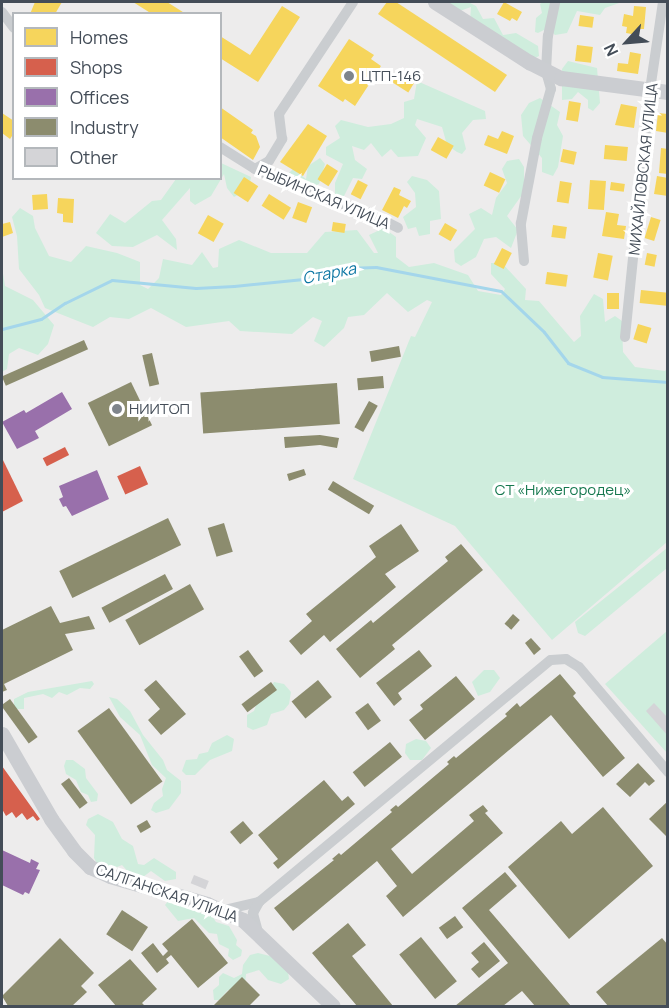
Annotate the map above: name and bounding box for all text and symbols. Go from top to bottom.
legend [12,12,222,180]
north arrow [597,12,657,72]
text: Homes [70,25,128,49]
text: N [598,40,623,60]
text: Shops [70,55,122,79]
place label: ЦТП-146 [361,67,421,85]
marker: ЦТП-146 [342,69,356,83]
street label: МИХАЙЛОВСКАЯ УЛИЦА [625,82,661,256]
text: Offices [70,85,129,109]
text: Industry [70,115,139,139]
text: Other [70,145,118,169]
street label: РЫБИНСКАЯ УЛИЦА [255,161,393,233]
water label: Старка [300,258,358,288]
place label: НИИТОП [129,400,190,418]
marker: НИИТОП [110,402,124,416]
park label: СТ «Нижегородец» [495,481,631,499]
street label: САЛГАНСКАЯ УЛИЦА [93,860,241,926]

